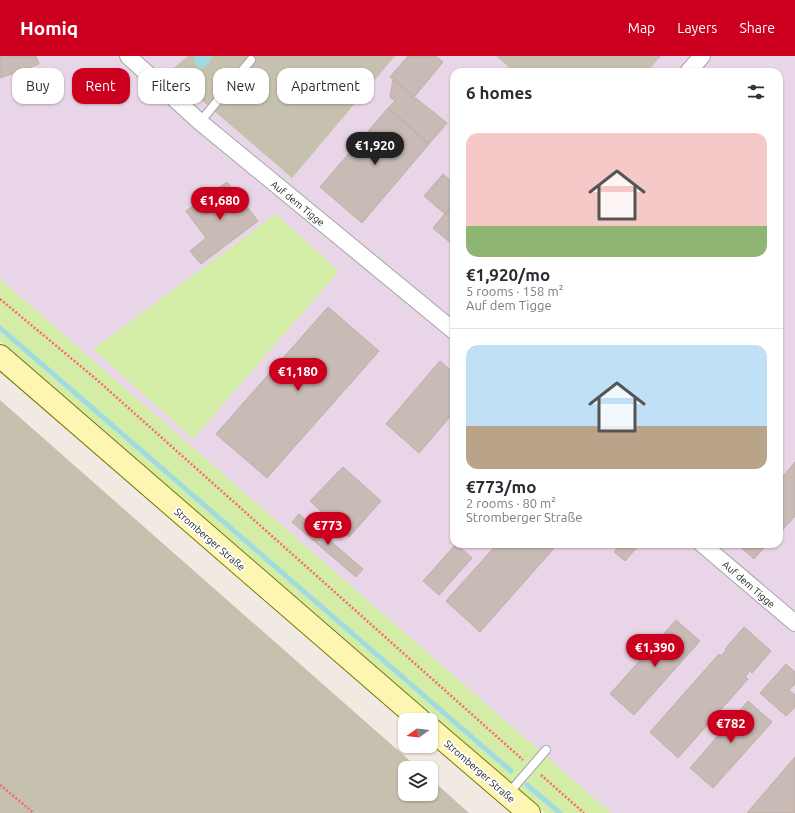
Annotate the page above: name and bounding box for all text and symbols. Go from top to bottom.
text: Homiq [20,17,78,39]
text: Map [628,20,655,36]
text: Layers [677,20,717,36]
text: Share [739,20,775,36]
chip: Buy [12,68,64,104]
chip: Rent [72,68,130,104]
chip: Filters [138,68,205,104]
chip: New [213,68,269,104]
chip: Apartment [277,68,374,104]
icon: filters [745,81,767,103]
text: 6 homes [466,83,532,102]
pin: €1,920 [342,132,408,166]
text: €1,920 [355,138,395,152]
icon: home [581,159,653,231]
street label: Auf dem Tigge [269,178,327,228]
pin: €1,680 [187,187,253,221]
text: €1,680 [200,193,240,207]
text: €1,920/mo [466,265,550,284]
text: 5 rooms · 158 m² [466,284,563,298]
text: Auf dem Tigge [466,298,552,312]
pin: €1,180 [265,358,331,392]
text: €1,180 [278,364,318,378]
icon: home [581,371,653,443]
text: €773/mo [466,477,536,496]
text: 2 rooms · 80 m² [466,496,556,510]
street label: Stromberger Straße [172,506,247,573]
text: Stromberger Straße [466,510,582,524]
pin: €773 [304,512,352,546]
text: €773 [313,518,343,532]
street label: Auf dem Tigge [720,559,777,610]
pin: €1,390 [622,634,688,668]
text: €1,390 [635,640,675,654]
pin: €782 [707,710,755,744]
north arrow [398,713,438,753]
map controls [398,713,438,801]
text: €782 [716,716,746,730]
street label: Stromberger Straße [442,738,517,805]
button: layers [398,761,438,801]

